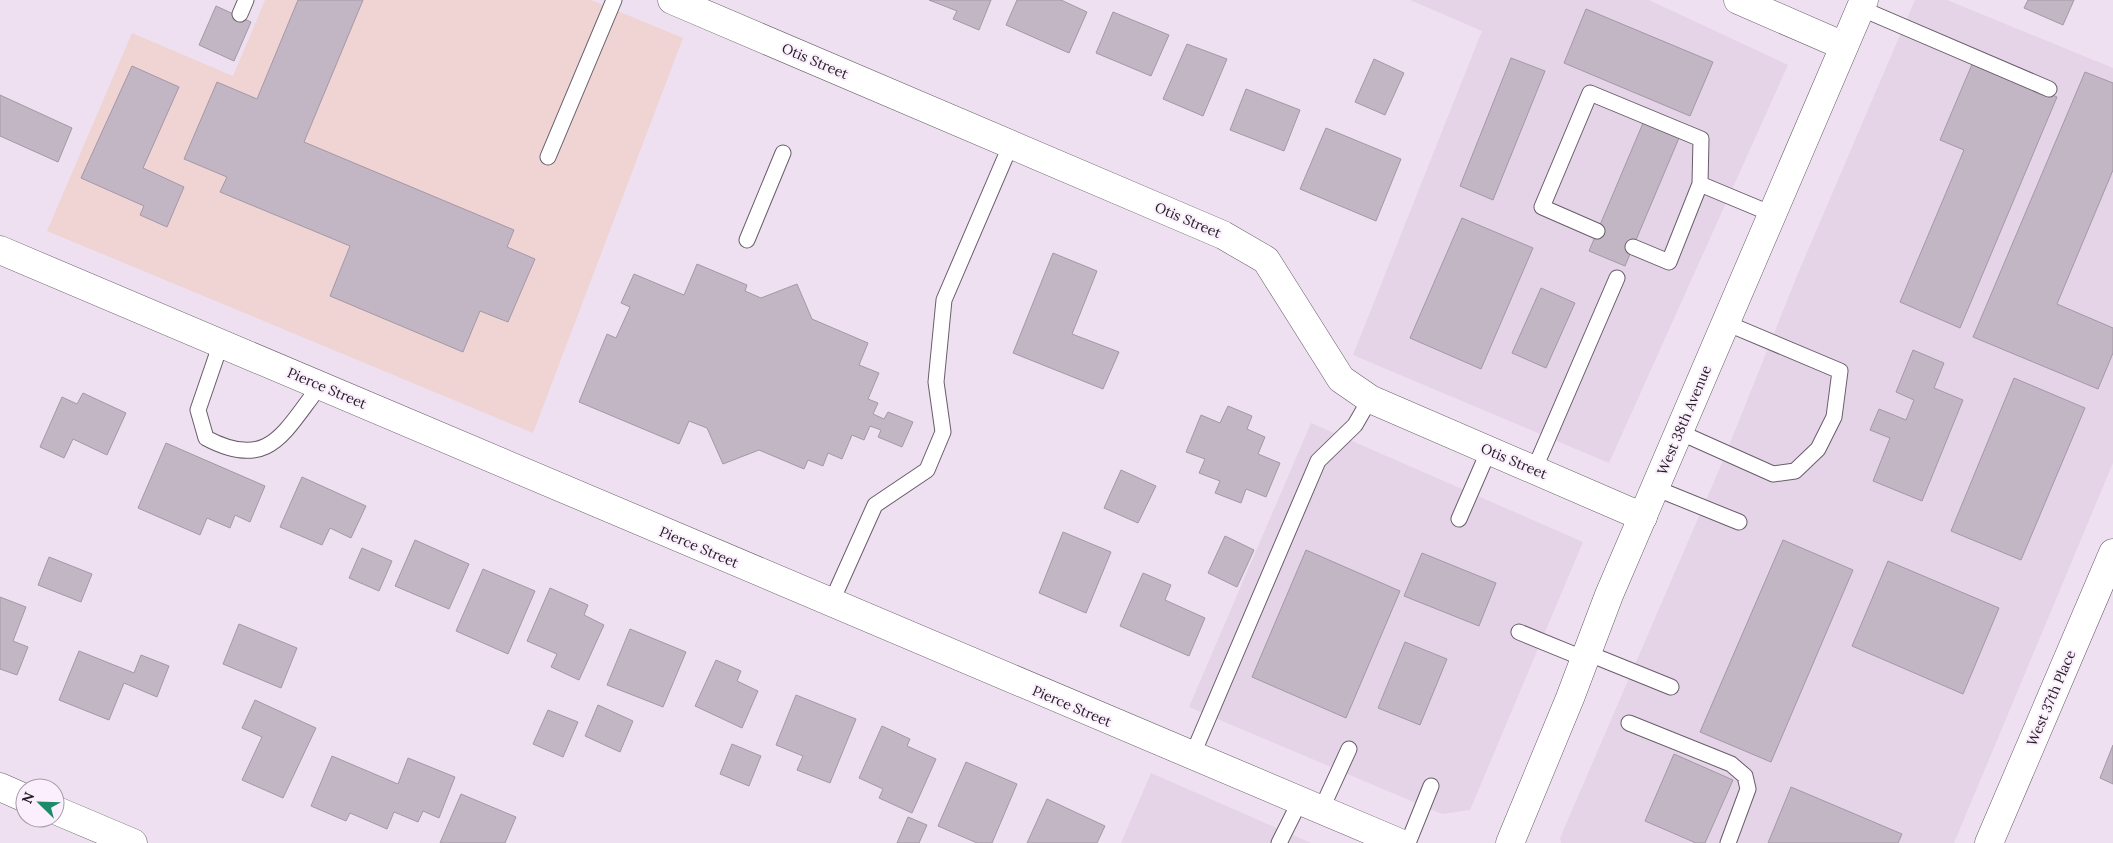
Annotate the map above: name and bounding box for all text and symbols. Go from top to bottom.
street label: Otis Street [779,39,851,83]
street label: Otis Street [1152,198,1224,242]
street label: West 38th Avenue [1653,362,1715,477]
street label: Pierce Street [285,363,370,413]
street label: Otis Street [1478,439,1550,483]
street label: Pierce Street [657,522,742,572]
street label: West 37th Place [2023,647,2079,749]
street label: Pierce Street [1030,681,1115,731]
north arrow [15,778,65,828]
text: N [18,789,39,806]

